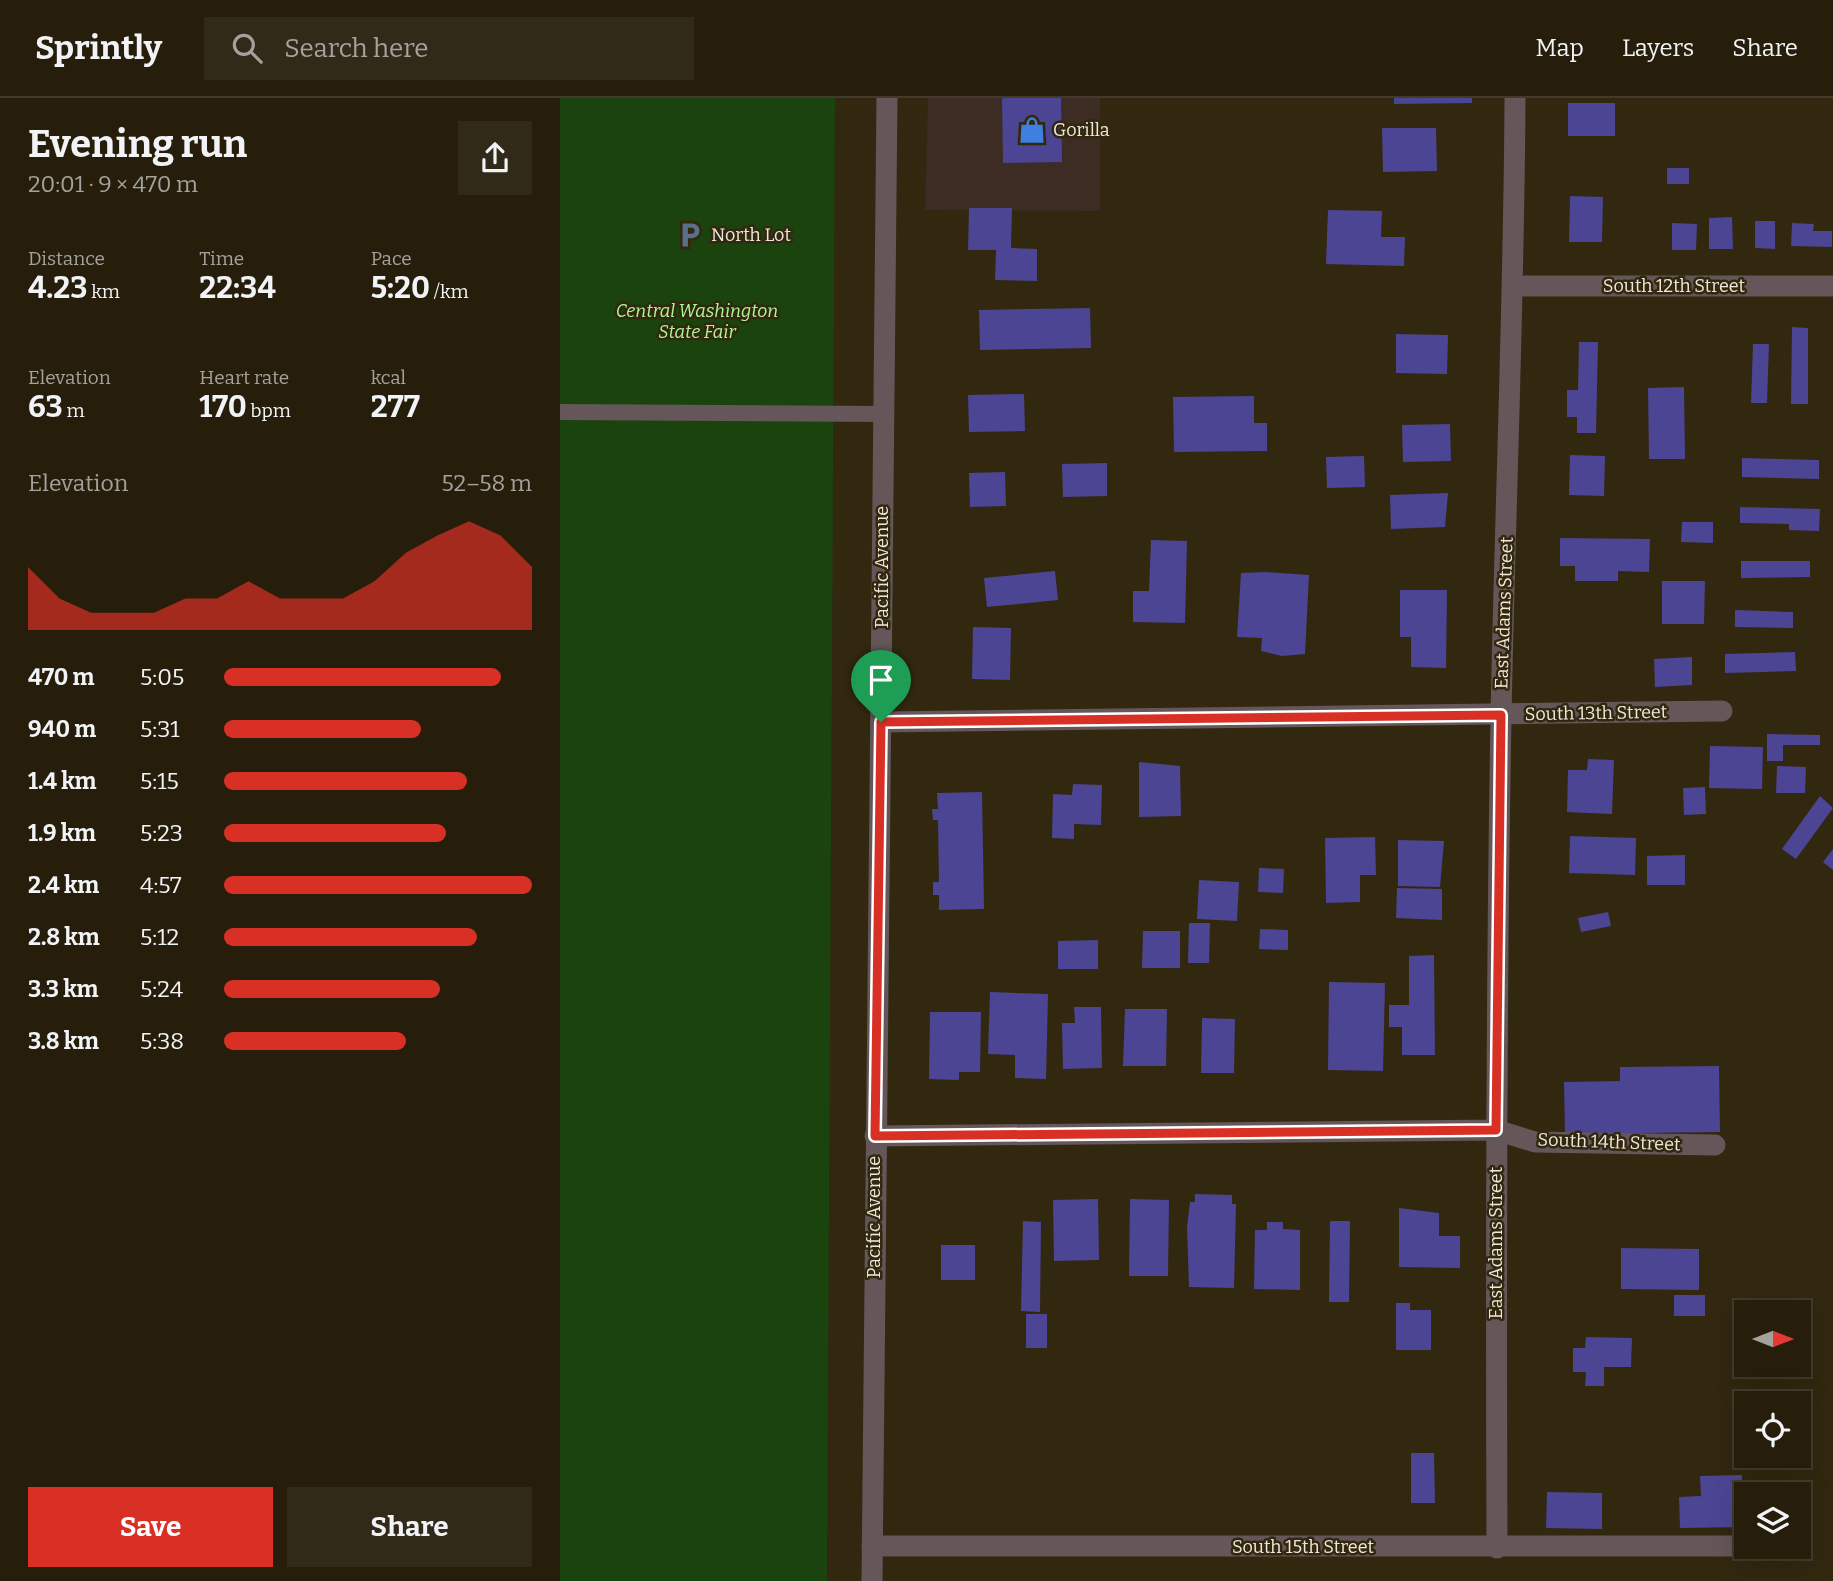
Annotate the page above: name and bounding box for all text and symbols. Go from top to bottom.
search box [204,17,694,80]
text: Sprintly [35,28,162,68]
icon: search [228,29,266,67]
text: Search here [284,33,428,64]
text: Map [1536,34,1584,62]
text: Layers [1622,34,1694,62]
text: Share [1732,34,1798,62]
shop icon: Gorilla [1017,115,1047,145]
place label: Gorilla [1053,119,1110,141]
text: Evening run [28,121,247,167]
button: share [458,121,532,195]
text: 20:01 · 9 × 470 m [28,170,198,198]
parking icon: North Lot [675,220,705,250]
place label: North Lot [711,224,791,246]
text: Distance [28,247,105,270]
text: Time [199,247,244,270]
text: Pace [371,247,412,270]
text: 4.23 [28,270,88,306]
text: 22:34 [199,270,276,306]
text: 5:20 [371,270,430,306]
street label: South 12th Street [1603,275,1746,297]
text: km [88,280,120,303]
text: /km [430,280,469,303]
park label: Central Washington State Fair [616,300,778,343]
text: Elevation [28,366,111,389]
text: Heart rate [199,366,289,389]
text: kcal [371,366,406,389]
text: 63 [28,389,63,425]
text: 170 [199,389,247,425]
text: 277 [371,389,420,425]
text: m [63,399,85,422]
text: bpm [247,399,291,422]
text: Elevation [28,469,128,497]
text: 52–58 m [441,469,532,497]
street label: Pacific Avenue [871,506,893,628]
street label: East Adams Street [1490,536,1518,689]
pin [851,650,911,722]
icon: arrive [862,661,900,699]
text: 470 m [28,663,94,691]
text: 5:05 [140,663,184,691]
street label: South 13th Street [1525,701,1668,725]
text: 940 m [28,715,96,743]
text: 5:31 [140,715,180,743]
text: 1.4 km [28,767,96,795]
text: 5:15 [140,767,179,795]
text: 1.9 km [28,819,96,847]
text: 5:23 [140,819,183,847]
text: 2.4 km [28,871,99,899]
text: 4:57 [140,871,182,899]
text: 2.8 km [28,923,100,951]
text: 5:12 [140,923,179,951]
text: 3.3 km [28,975,98,1003]
text: 5:24 [140,975,183,1003]
text: 3.8 km [28,1027,99,1055]
text: 5:38 [140,1027,184,1055]
street label: South 14th Street [1537,1129,1681,1156]
street label: Pacific Avenue [863,1156,885,1278]
street label: East Adams Street [1485,1166,1507,1319]
north arrow [1734,1300,1811,1377]
map controls [1734,1300,1811,1559]
button: locate [1734,1391,1811,1468]
button: layers [1734,1482,1811,1559]
button: Save [28,1487,273,1567]
button: Share [287,1487,532,1567]
street label: South 15th Street [1232,1536,1375,1558]

